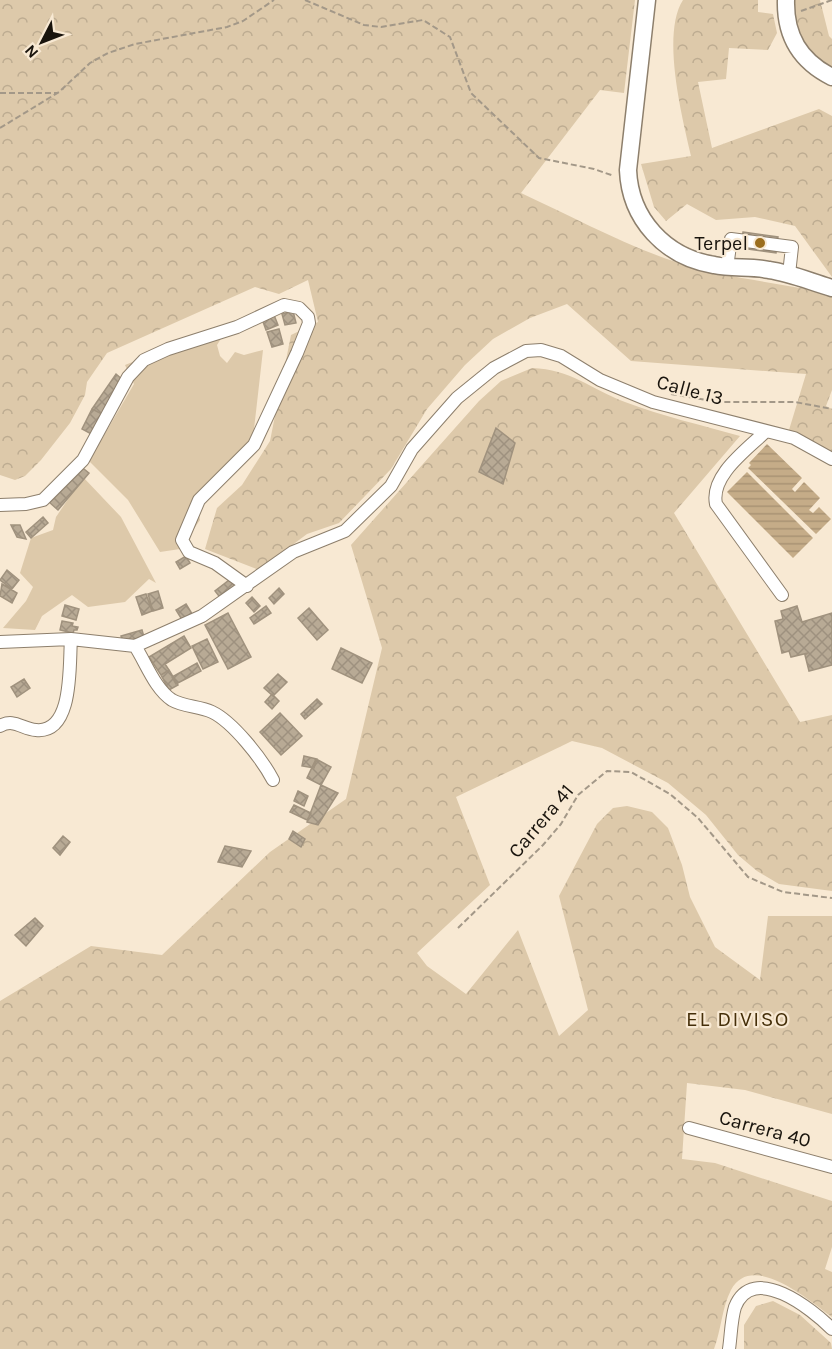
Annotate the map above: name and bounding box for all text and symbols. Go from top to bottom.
north arrow [12,12,72,72]
text: N [20,41,42,62]
place label: Terpel [694,232,748,255]
marker: Terpel [753,236,767,250]
street label: Calle 13 [654,370,726,410]
street label: Carrera 41 [504,780,578,862]
district label: EL DIVISO [686,1007,790,1031]
street label: Carrera 40 [717,1106,813,1152]

